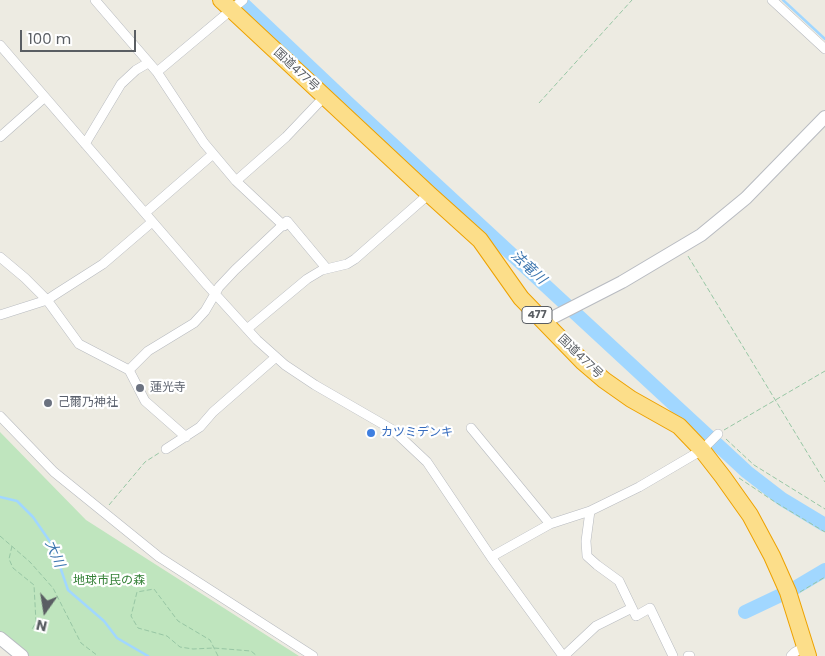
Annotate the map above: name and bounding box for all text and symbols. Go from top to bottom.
scale bar [22,20,139,52]
text: 100 m [28,28,71,49]
street label: 国道477号 [270,45,322,95]
water label: 法竜川 [507,248,549,288]
road number: 477 [522,306,552,324]
street label: 国道477号 [555,332,605,382]
place label: 蓮光寺 [150,381,186,395]
marker: 蓮光寺 [134,382,146,394]
place label: 己爾乃神社 [58,396,118,410]
marker: 己爾乃神社 [42,397,54,409]
place label: カツミデンキ [381,426,453,440]
marker: カツミデンキ [365,427,377,439]
water label: 大川 [41,538,67,570]
park label: 地球市民の森 [73,574,145,588]
north arrow [20,586,70,636]
text: N [34,615,49,637]

